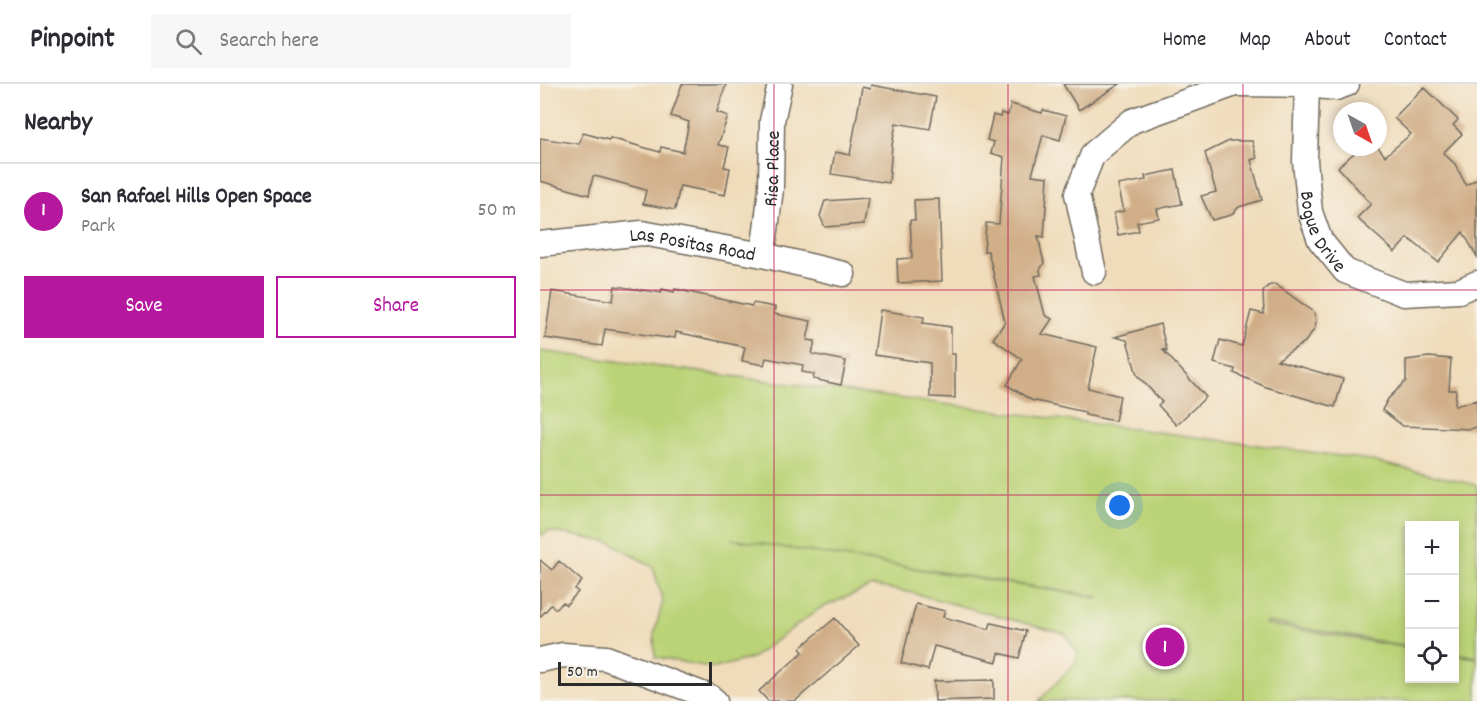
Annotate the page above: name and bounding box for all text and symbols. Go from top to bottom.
search box [151,14,571,68]
text: Pinpoint [30,21,115,61]
icon: search [172,25,205,58]
text: Search here [220,26,319,57]
text: Home [1162,26,1206,56]
text: Map [1239,26,1271,56]
text: About [1304,26,1351,56]
text: Contact [1384,26,1447,56]
north arrow [1333,102,1387,156]
text: Nearby [24,105,92,142]
street label: Risa Place [758,130,789,208]
text: San Rafael Hills Open Space [81,182,312,213]
street label: Bogue Drive [1291,190,1352,280]
text: 1 [41,197,46,225]
text: 50 m [478,197,516,225]
text: Park [81,213,115,241]
street label: Las Positas Road [628,221,757,270]
button: Save [24,276,264,338]
button: Share [276,276,516,338]
your location [1105,491,1134,520]
map controls [1405,521,1459,683]
button: + [1405,521,1459,575]
button: − [1405,575,1459,629]
pin: 1 [1146,624,1184,670]
button: locate [1405,629,1459,683]
scale bar [558,659,712,686]
text: 50 m [567,661,598,684]

